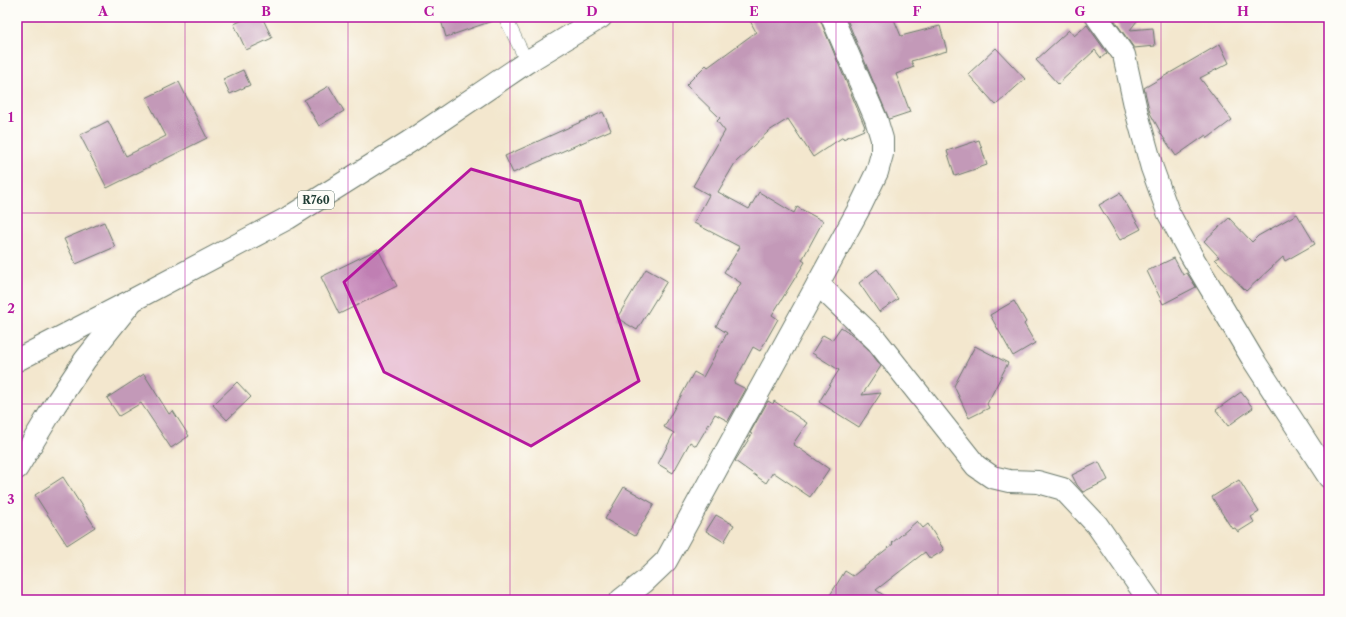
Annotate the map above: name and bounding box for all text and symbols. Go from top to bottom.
text: A [97,3,109,19]
text: B [261,3,271,19]
text: C [424,3,434,19]
text: D [586,3,598,19]
text: E [749,3,759,19]
text: F [913,3,922,19]
text: G [1074,3,1086,19]
text: H [1237,3,1249,19]
text: 1 [8,109,14,125]
road number: R760 [298,191,334,209]
text: 2 [7,300,15,316]
text: 3 [7,491,15,507]

